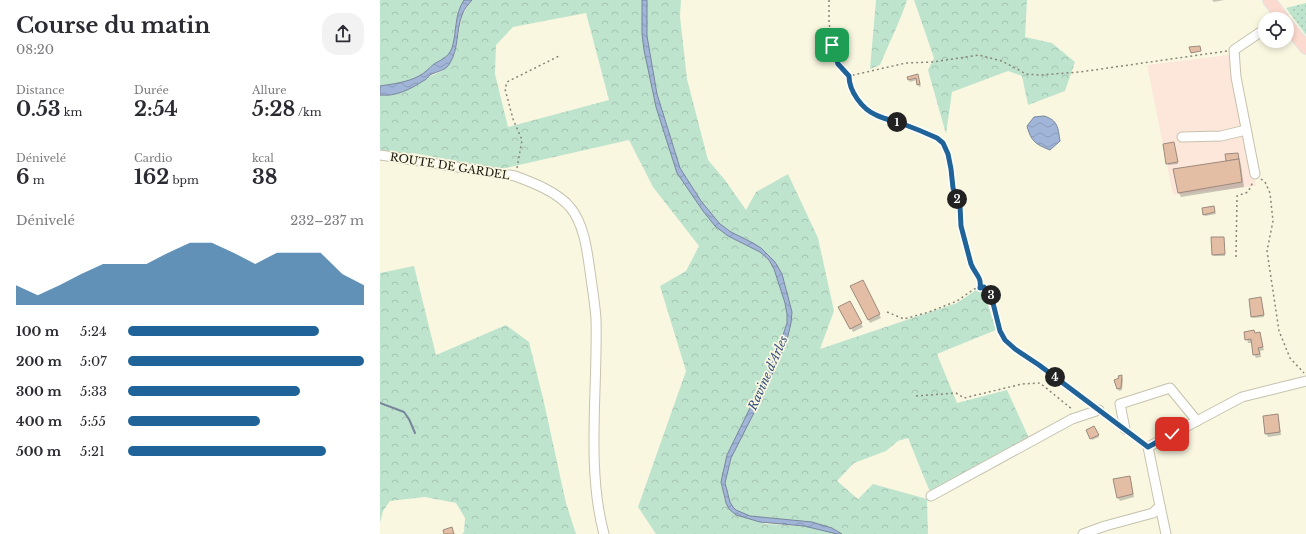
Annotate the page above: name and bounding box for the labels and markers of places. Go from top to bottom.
pin [815,28,849,62]
pin: 1 [887,112,907,132]
pin: 2 [947,189,967,209]
pin: 3 [981,285,1001,305]
pin: 4 [1045,367,1065,387]
pin [1155,417,1189,451]

